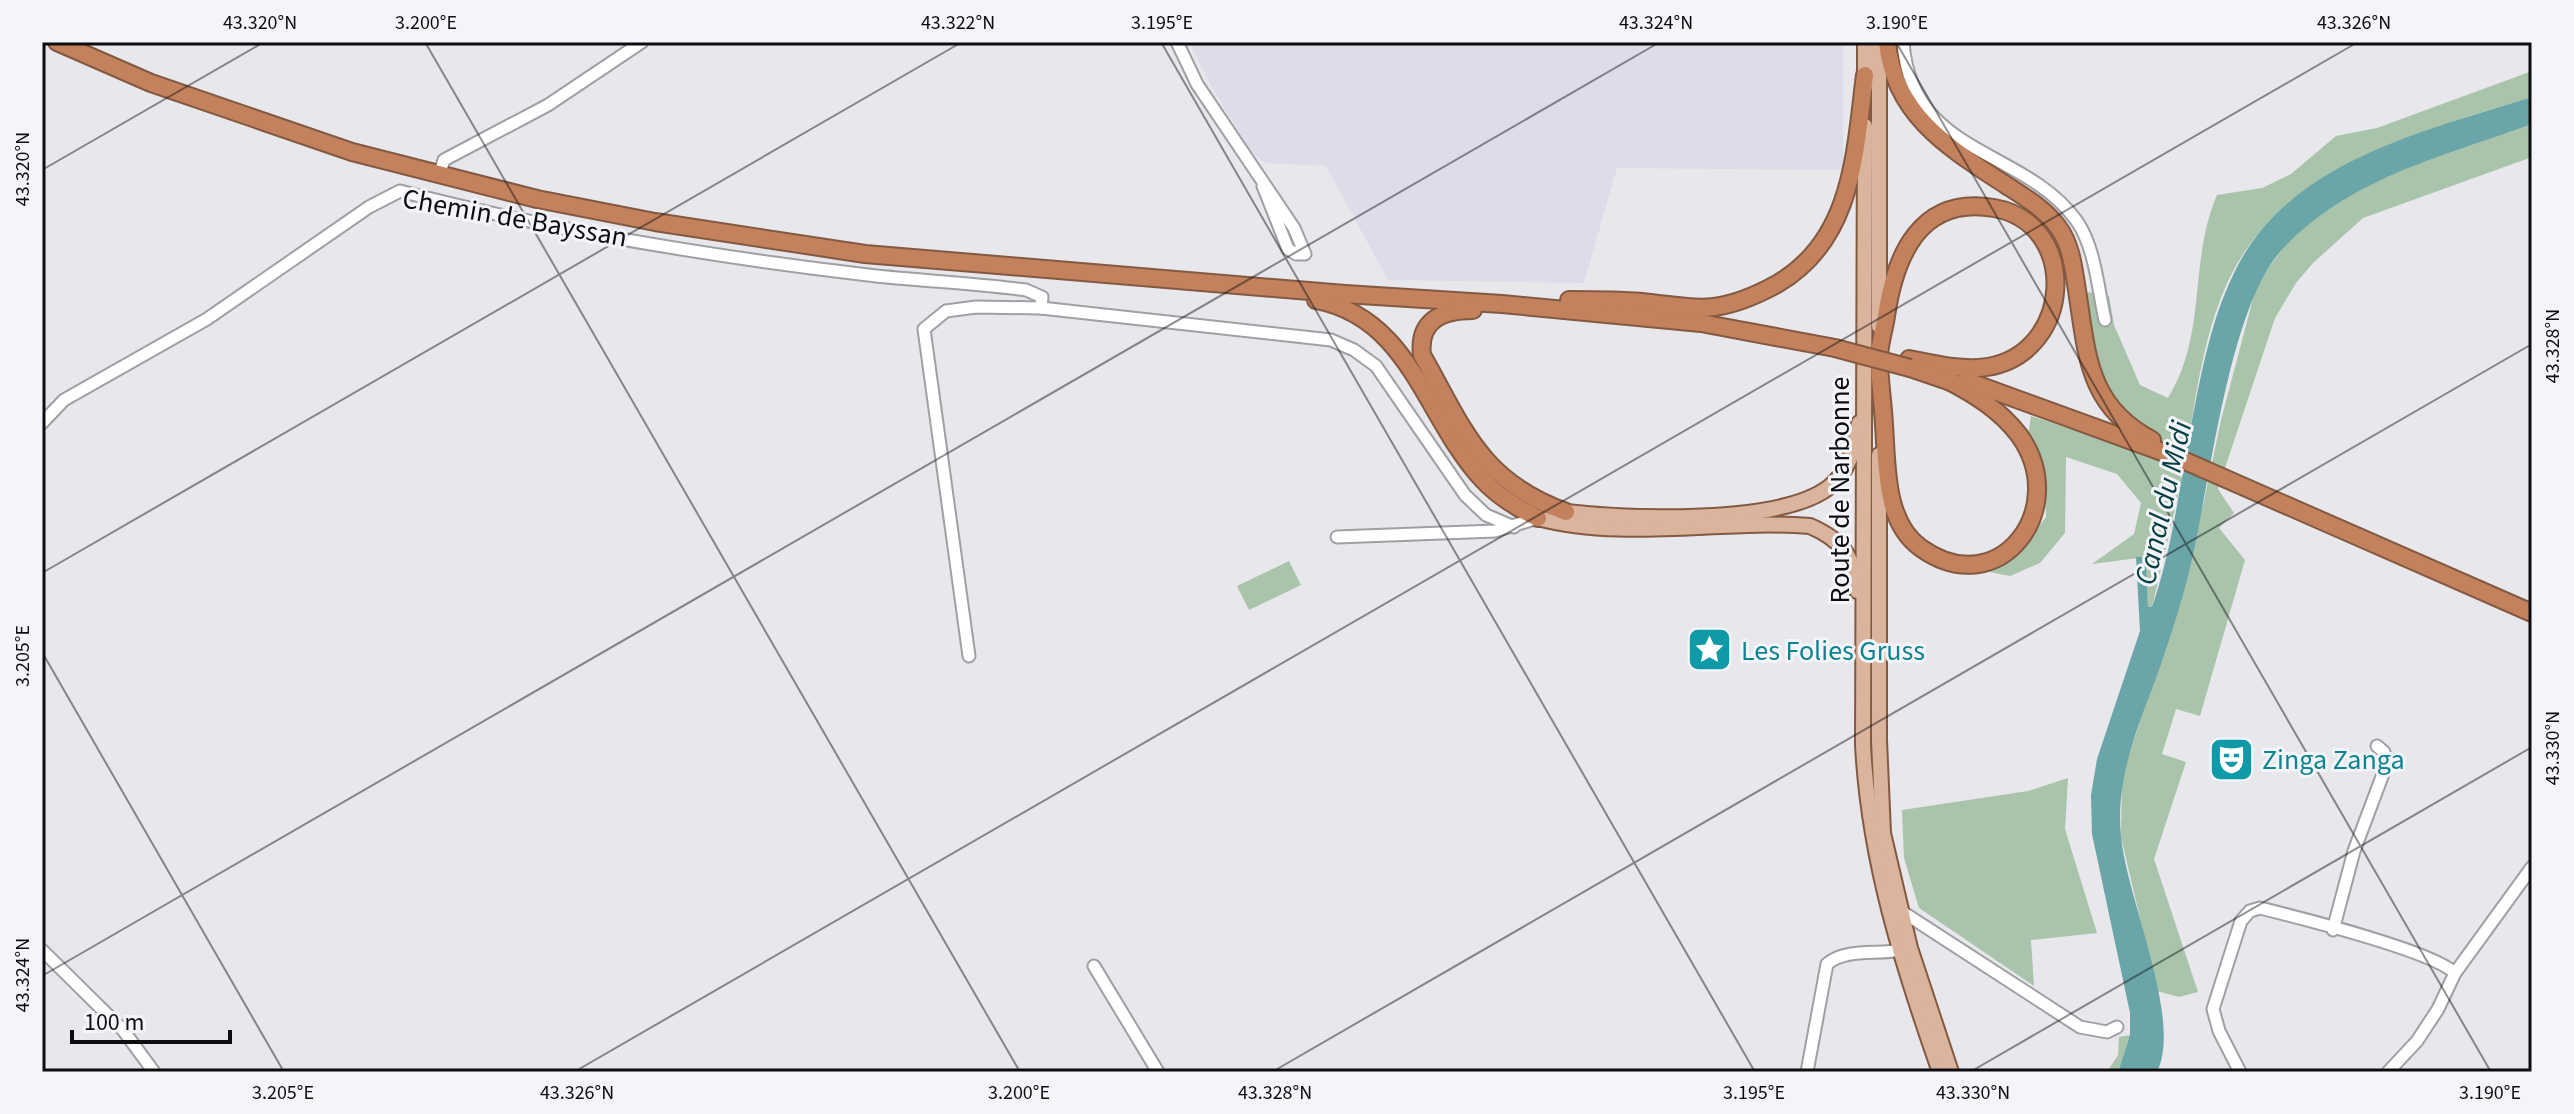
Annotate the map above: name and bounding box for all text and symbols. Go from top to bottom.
text: 43.320°N [223,9,297,37]
text: 3.200°E [395,9,457,37]
text: 43.322°N [921,9,995,37]
text: 3.195°E [1131,9,1193,37]
text: 43.324°N [1619,9,1693,37]
text: 3.190°E [1866,9,1928,37]
text: 43.326°N [2317,9,2391,37]
text: 43.320°N [9,132,37,206]
street label: Chemin de Bayssan [399,179,630,257]
text: 43.328°N [2539,309,2567,383]
street label: Route de Narbonne [1820,377,1860,603]
water label: Canal du Midi [2124,416,2203,589]
text: 3.205°E [9,625,37,687]
place icon: Les Folies Gruss [1686,626,1734,674]
place label: Les Folies Gruss [1741,631,1925,671]
text: 43.330°N [2539,711,2567,785]
theatre icon: Zinga Zanga [2207,735,2255,783]
place label: Zinga Zanga [2262,740,2405,780]
text: 43.324°N [9,938,37,1012]
scale bar [72,994,230,1044]
text: 100 m [84,1005,144,1040]
text: 3.205°E [252,1079,314,1107]
text: 43.326°N [540,1079,614,1107]
text: 3.200°E [988,1079,1050,1107]
text: 43.328°N [1238,1079,1312,1107]
text: 3.195°E [1723,1079,1785,1107]
text: 43.330°N [1936,1079,2010,1107]
text: 3.190°E [2459,1079,2521,1107]

